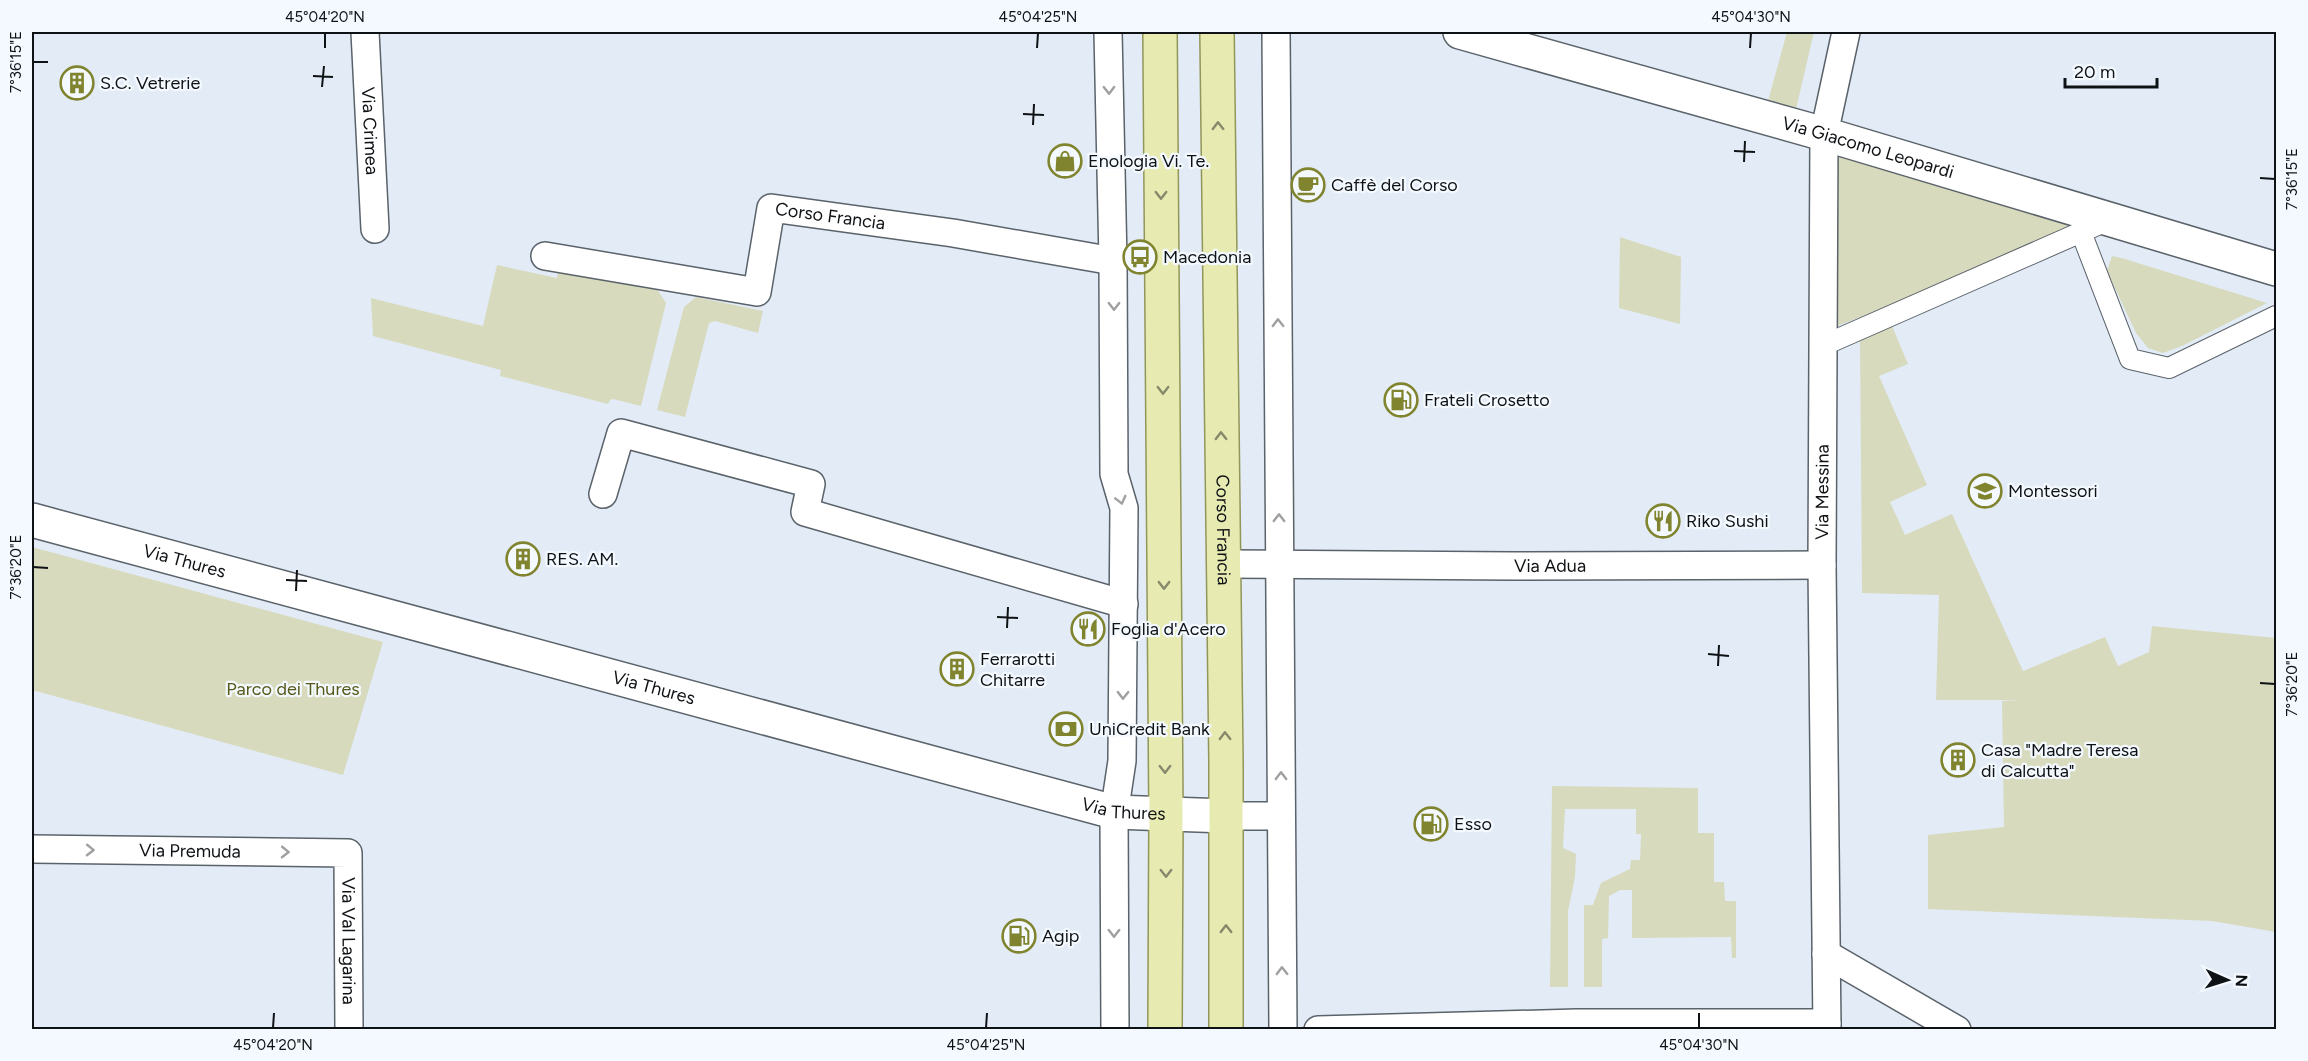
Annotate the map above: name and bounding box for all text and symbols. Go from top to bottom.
text: 45°04'20"N [285,8,365,26]
text: 45°04'25"N [999,8,1077,26]
text: 45°04'30"N [1711,8,1791,26]
text: 7°36'15"E [7,31,25,93]
scale bar [2065,51,2156,89]
text: 20 m [2074,61,2115,83]
building icon: S.C. Vetrerie [59,65,95,101]
place label: S.C. Vetrerie [100,72,201,94]
one-way arrow [1103,85,1115,94]
street label: Via Crimea [357,86,383,175]
street label: Via Giacomo Leopardi [1780,112,1957,183]
one-way arrow [1212,122,1224,131]
shop icon: Enologia Vi. Te. [1047,143,1083,179]
text: 7°36'15"E [2283,148,2301,210]
place label: Enologia Vi. Te. [1088,150,1209,172]
cafe icon: Caffè del Corso [1290,167,1326,203]
place label: Caffè del Corso [1331,174,1458,196]
one-way arrow [1155,190,1167,199]
street label: Corso Francia [774,198,887,235]
bus stop icon: Macedonia [1122,239,1158,275]
place label: Macedonia [1163,246,1251,268]
one-way arrow [1107,301,1120,310]
one-way arrow [1271,319,1284,328]
fuel station icon: Frateli Crosetto [1383,382,1419,418]
one-way arrow [1157,385,1169,394]
place label: Frateli Crosetto [1424,389,1550,411]
one-way arrow [1215,432,1228,441]
street label: Via Messina [1811,444,1834,540]
school or university icon: Montessori [1967,473,2003,509]
street label: Corso Francia [1211,474,1235,586]
place label: Montessori [2008,480,2098,502]
one-way arrow [1114,495,1127,505]
restaurant icon: Riko Sushi [1645,503,1681,539]
place label: Riko Sushi [1686,510,1769,532]
one-way arrow [1273,514,1285,523]
text: 7°36'20"E [7,535,25,599]
street label: Via Thures [141,540,228,583]
building icon: RES. AM. [505,541,541,577]
place label: RES. AM. [546,548,618,570]
street label: Via Adua [1514,555,1586,577]
one-way arrow [1158,580,1170,589]
restaurant icon: Foglia d'Acero [1070,611,1106,647]
place label: Foglia d'Acero [1111,618,1226,640]
place label: Ferrarotti Chitarre [980,648,1055,691]
building icon: Ferrarotti Chitarre [939,651,975,687]
text: 7°36'20"E [2283,652,2301,716]
street label: Via Thures [610,666,697,709]
park label: Parco dei Thures [226,678,360,700]
one-way arrow [1117,690,1129,699]
bank icon: UniCredit Bank [1048,711,1084,747]
place label: UniCredit Bank [1089,718,1210,740]
one-way arrow [1219,732,1231,741]
place label: Casa "Madre Teresa di Calcutta" [1981,739,2138,782]
building icon: Casa "Madre Teresa di Calcutta" [1940,742,1976,778]
one-way arrow [1159,765,1171,774]
one-way arrow [1275,772,1287,781]
street label: Via Thures [1079,793,1166,825]
fuel station icon: Esso [1413,806,1449,842]
place label: Esso [1454,813,1492,835]
street label: Via Premuda [139,839,241,863]
one-way arrow [85,844,94,856]
one-way arrow [280,846,289,858]
one-way arrow [1160,869,1172,878]
street label: Via Val Lagarina [337,877,360,1005]
fuel station icon: Agip [1001,918,1037,954]
place label: Agip [1042,925,1079,947]
one-way arrow [1220,925,1232,934]
one-way arrow [1108,929,1120,938]
north arrow [2197,950,2257,1010]
one-way arrow [1276,967,1288,976]
text: N [2232,974,2251,987]
text: 45°04'20"N [233,1036,313,1054]
text: 45°04'25"N [947,1036,1025,1054]
text: 45°04'30"N [1659,1036,1739,1054]

